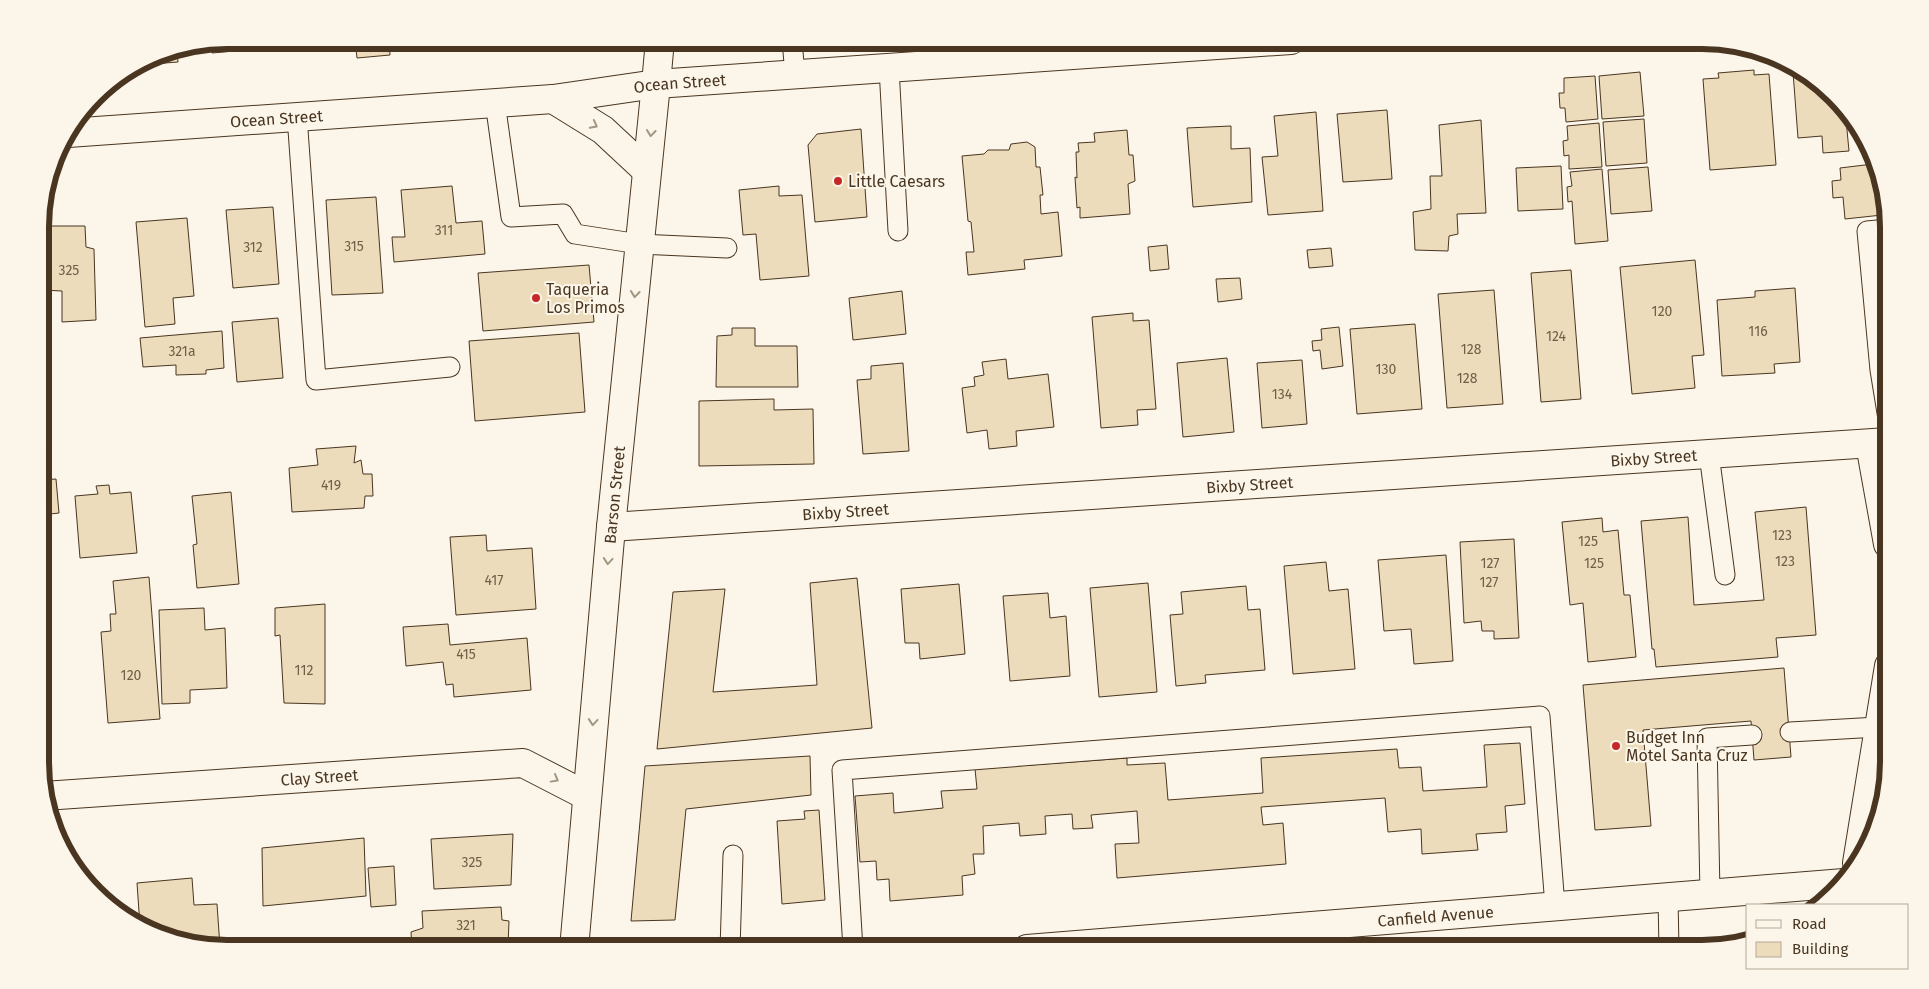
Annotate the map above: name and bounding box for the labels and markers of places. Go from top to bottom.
place label: Little Caesars [848,172,945,191]
marker: Little Caesars [832,175,844,187]
place label: Taqueria Los Primos [546,280,625,317]
marker: Taqueria Los Primos [530,292,542,304]
place label: Budget Inn Motel Santa Cruz [1626,728,1748,765]
marker: Budget Inn Motel Santa Cruz [1610,740,1622,752]

